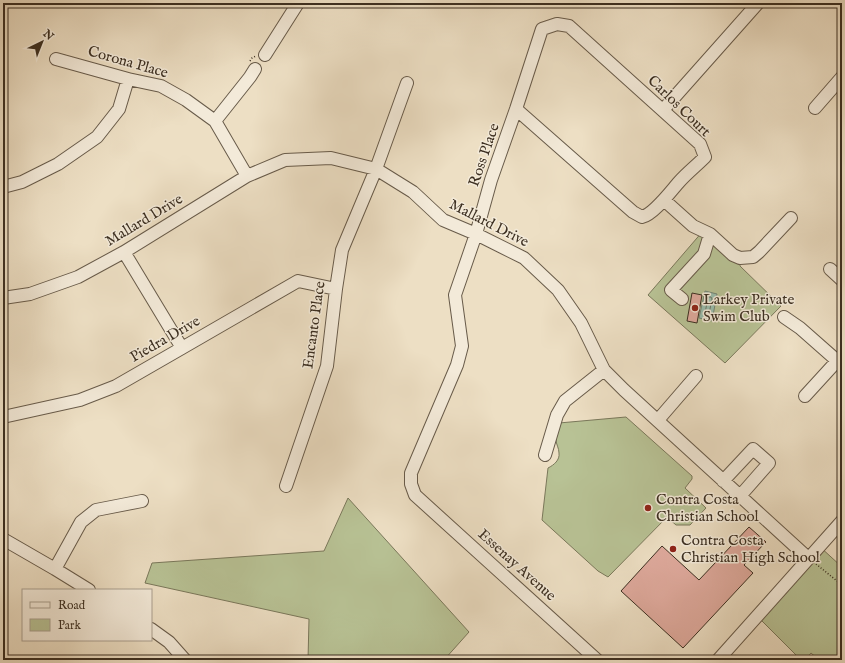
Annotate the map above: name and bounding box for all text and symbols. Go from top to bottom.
north arrow [22,22,62,62]
text: N [39,26,57,44]
street label: Corona Place [86,41,170,83]
street label: Carlos Court [643,71,715,141]
street label: Ross Place [464,121,504,189]
street label: Mallard Drive [102,189,186,251]
street label: Mallard Drive [446,195,532,251]
street label: Encanto Place [298,280,330,370]
place label: Larkey Private Swim Club [703,290,794,326]
marker: Larkey Private Swim Club [690,303,700,313]
street label: Piedra Drive [127,311,203,367]
place label: Contra Costa Christian School [656,490,760,526]
marker: Contra Costa Christian School [643,503,653,513]
street label: Essenay Avenue [474,525,560,605]
place label: Contra Costa Christian High School [681,531,821,567]
marker: Contra Costa Christian High School [668,544,678,554]
legend [22,589,152,641]
text: Road [58,598,86,613]
text: Park [58,618,81,633]

